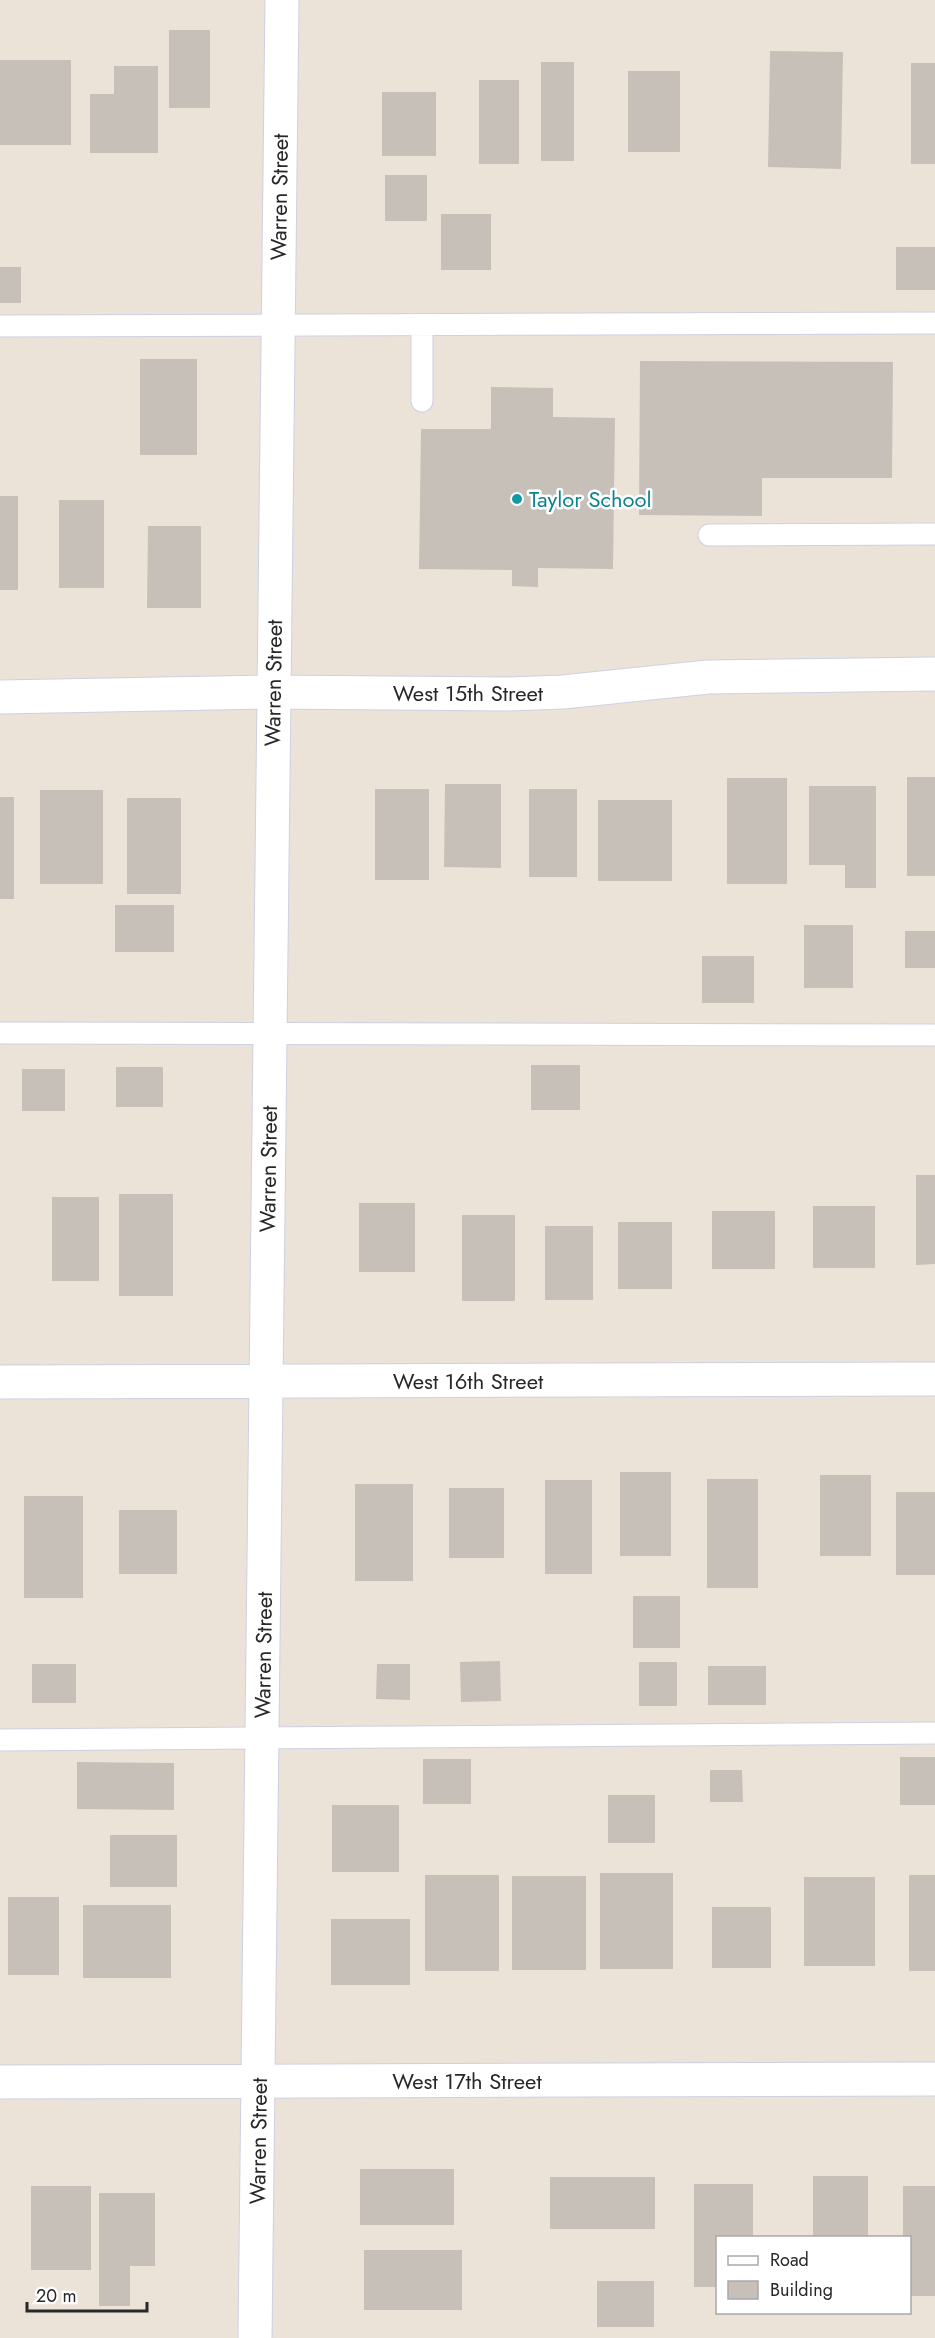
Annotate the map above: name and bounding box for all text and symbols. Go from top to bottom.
street label: Warren Street [262,133,296,261]
place label: Taylor School [529,483,652,515]
marker: Taylor School [510,492,524,506]
street label: Warren Street [256,619,290,747]
street label: West 15th Street [393,677,544,709]
street label: Warren Street [251,1105,285,1233]
street label: West 16th Street [393,1365,544,1397]
street label: Warren Street [246,1591,280,1719]
street label: West 17th Street [392,2065,542,2097]
street label: Warren Street [241,2077,275,2205]
legend [716,2236,911,2314]
text: Road [770,2247,809,2273]
scale bar [27,2275,147,2313]
text: Building [770,2277,833,2303]
text: 20 m [36,2283,76,2309]

